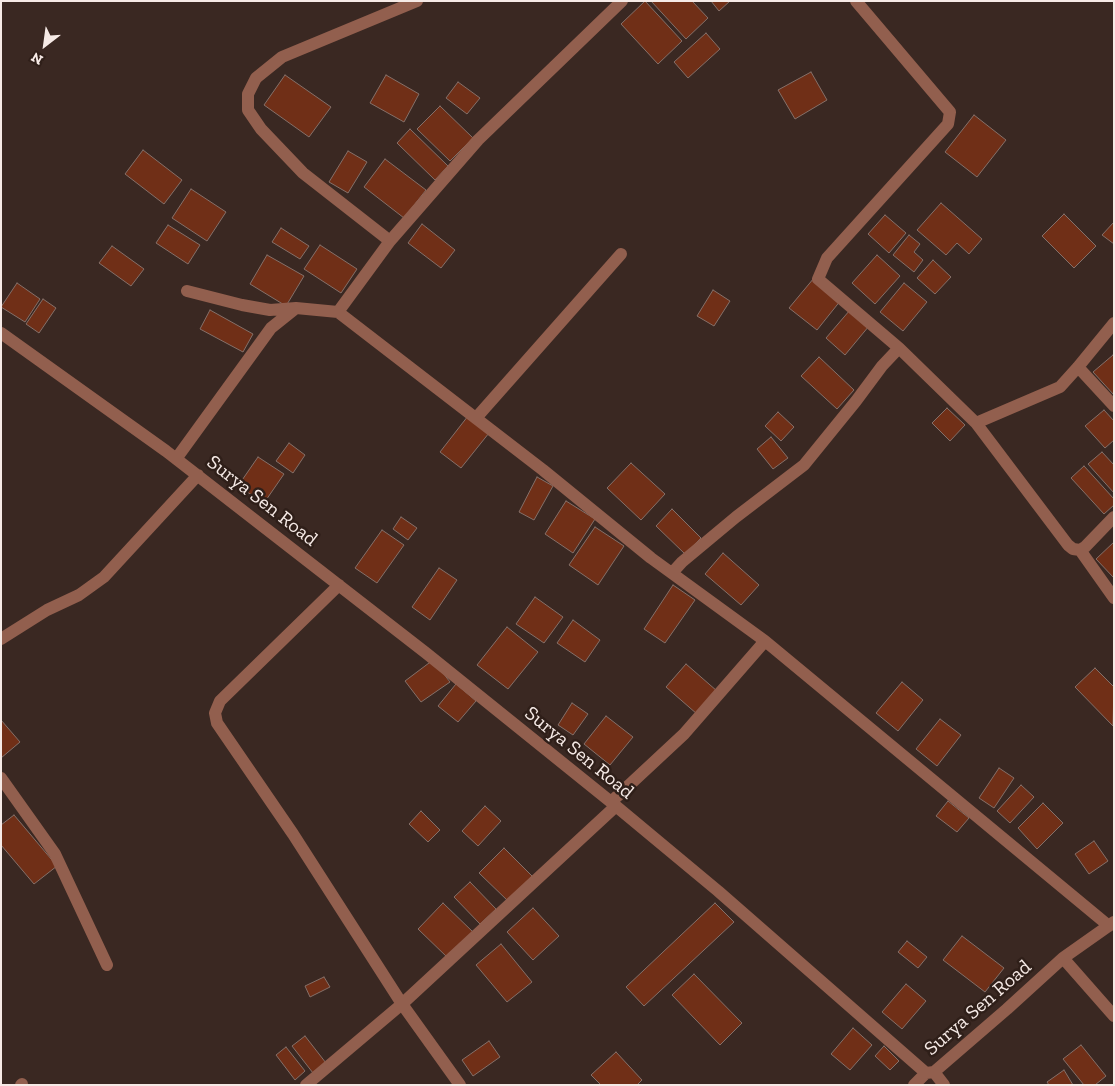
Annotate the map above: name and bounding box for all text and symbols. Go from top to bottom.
north arrow [20,20,70,70]
text: N [28,48,46,68]
street label: Surya Sen Road [202,450,322,552]
street label: Surya Sen Road [519,702,639,804]
street label: Surya Sen Road [920,955,1036,1061]

